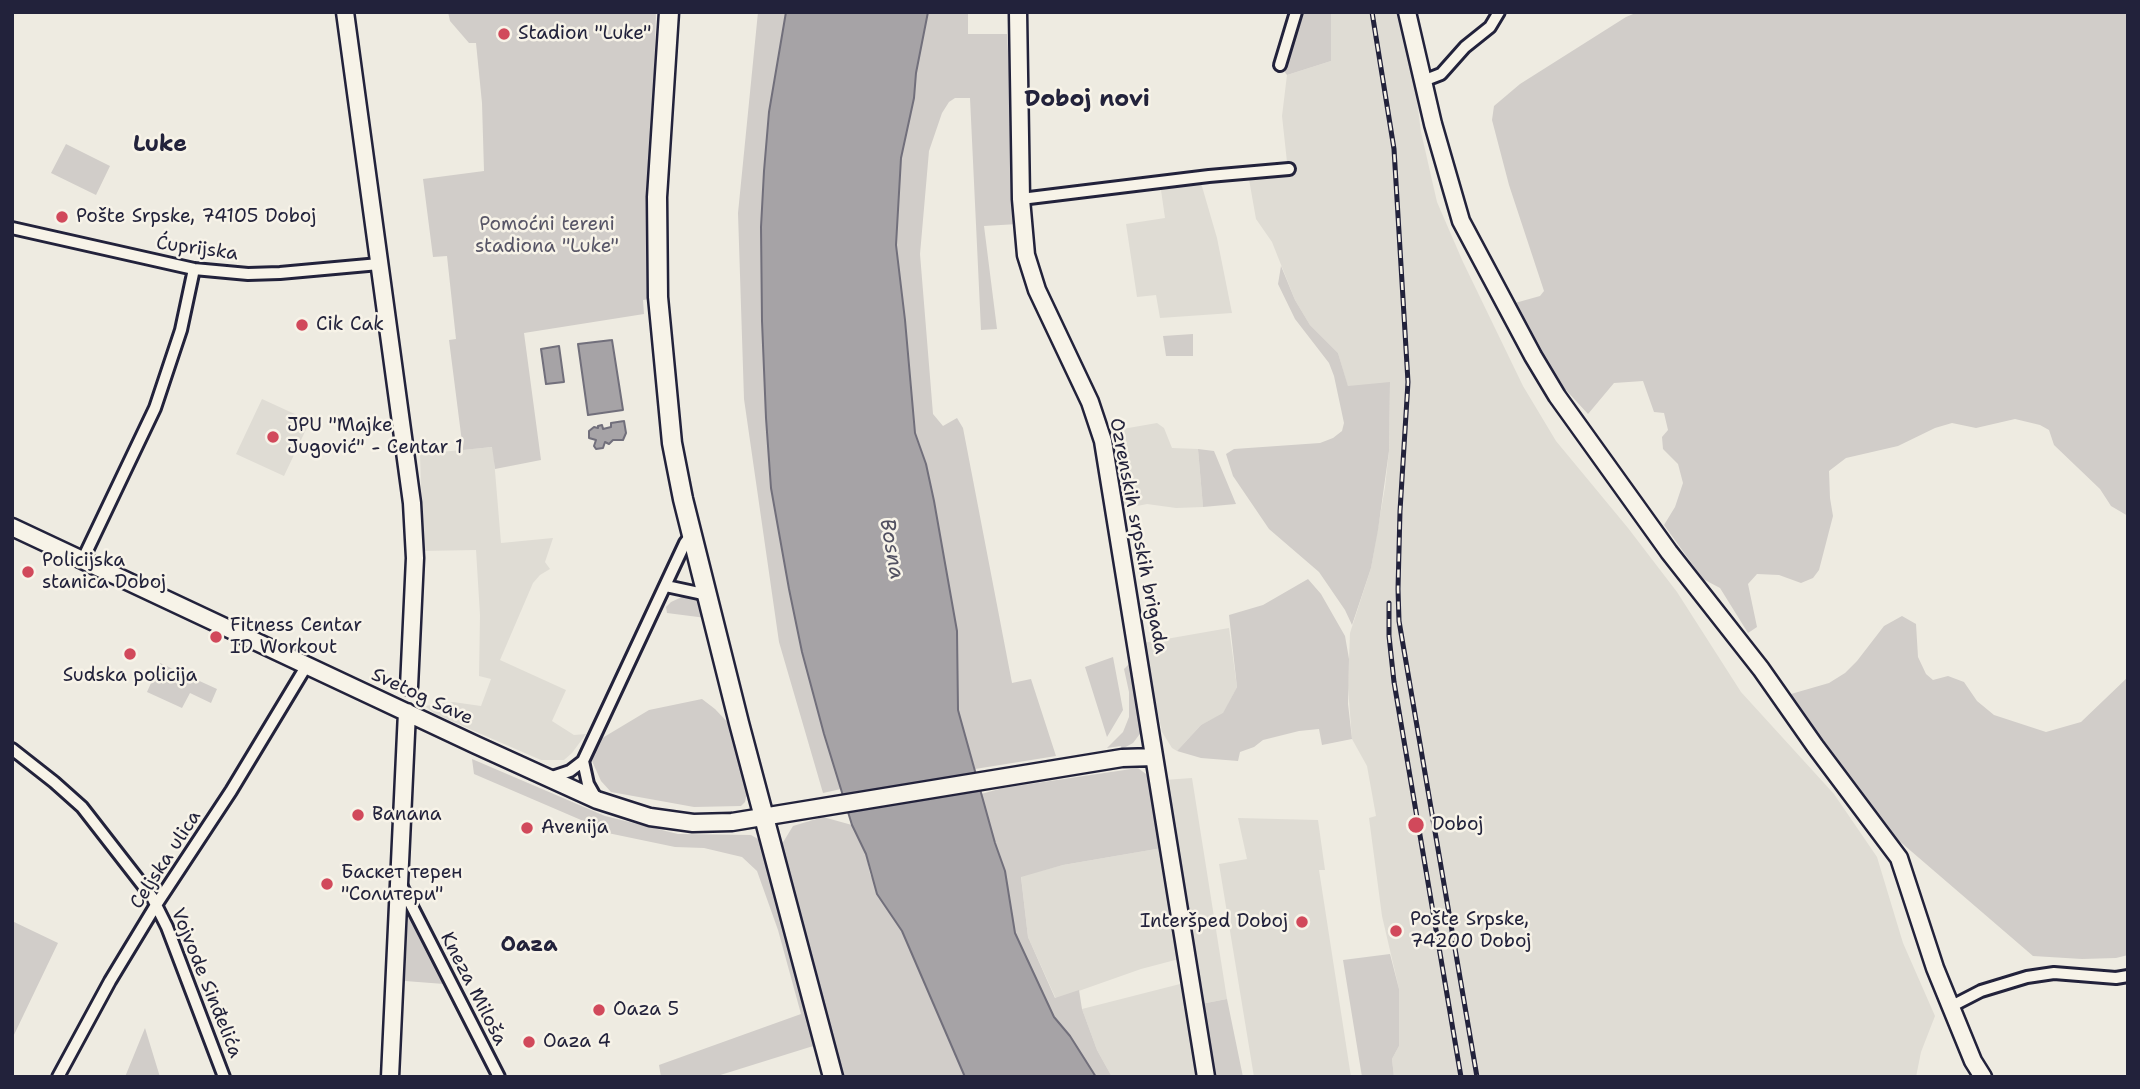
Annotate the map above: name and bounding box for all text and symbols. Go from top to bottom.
place label: Stadion "Luke" [518,23,652,45]
marker: Stadion "Luke" [496,26,512,42]
district label: Doboj novi [1024,86,1150,114]
district label: Luke [133,131,187,159]
place label: Pošte Srpske, 74105 Doboj [76,206,316,228]
marker: Pošte Srpske, 74105 Doboj [54,209,70,225]
park label: Pomoćni tereni stadiona "Luke" [475,214,619,258]
street label: Ćuprijska [155,232,239,266]
place label: Cik Cak [316,314,384,336]
marker: Cik Cak [294,317,310,333]
place label: JPU "Majke Jugović" - Centar 1 [287,415,463,459]
street label: Ozrenskih srpskih brigada [1104,416,1172,656]
marker: JPU "Majke Jugović" - Centar 1 [265,429,281,445]
water label: Bosna [873,517,909,581]
place label: Policijska stanica Doboj [42,550,166,594]
marker: Policijska stanica Doboj [20,564,36,580]
place label: Fitness Centar ID Workout [230,615,362,659]
marker: Fitness Centar ID Workout [208,629,224,645]
marker: Sudska policija [122,646,138,662]
street label: Svetog Save [368,664,476,730]
place label: Sudska policija [63,665,197,687]
place label: Banana [372,804,442,826]
street label: Celjska ulica [126,806,206,914]
marker: Banana [350,807,366,823]
place label: Doboj [1432,814,1483,836]
marker: Doboj [1406,815,1426,835]
place label: Avenija [541,817,609,839]
marker: Avenija [519,820,535,836]
place label: Баскет терен "Солитери" [341,862,463,906]
marker: Баскет терен "Солитери" [319,876,335,892]
street label: Vojvode Sinđelića [166,905,246,1061]
place label: Pošte Srpske, 74200 Doboj [1410,909,1531,953]
place label: Interšped Doboj [1140,911,1288,933]
marker: Interšped Doboj [1294,914,1310,930]
marker: Pošte Srpske, 74200 Doboj [1388,923,1404,939]
street label: Kneza Miloša [435,929,511,1049]
district label: Oaza [500,933,558,959]
place label: Oaza 5 [613,999,679,1021]
marker: Oaza 5 [591,1002,607,1018]
place label: Oaza 4 [543,1031,611,1053]
marker: Oaza 4 [521,1034,537,1050]

